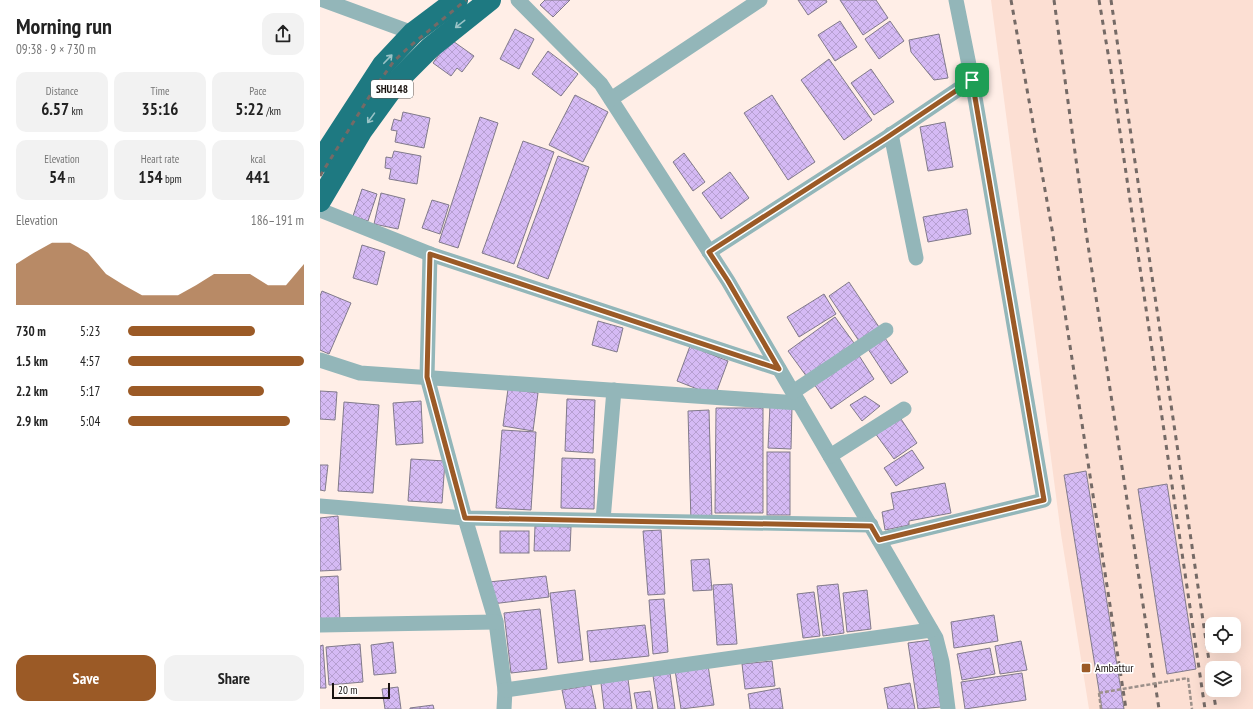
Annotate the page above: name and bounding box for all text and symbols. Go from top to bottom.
text: Morning run [16,12,112,40]
button: share [262,13,304,55]
one-way arrow [454,20,465,28]
text: 09:38 · 9 × 730 m [16,41,96,58]
one-way arrow [383,54,393,64]
pin [955,63,989,97]
icon: arrive [961,69,983,91]
road number: SHU148 [371,80,413,98]
text: Distance [46,84,78,98]
text: Time [150,84,170,98]
text: Pace [249,84,267,98]
text: 6.57 [41,98,69,120]
text: 35:16 [142,98,178,120]
text: 5:22 [235,98,264,120]
text: km [69,104,83,118]
text: /km [264,104,281,118]
one-way arrow [367,113,375,124]
text: Elevation [44,152,80,166]
text: Heart rate [141,152,179,166]
text: kcal [250,152,266,166]
text: 54 [49,166,65,188]
text: 154 [138,166,163,188]
text: 441 [246,166,270,188]
text: m [65,172,75,186]
text: bpm [163,172,182,186]
text: Elevation [16,212,58,229]
text: 186–191 m [251,212,304,229]
text: 730 m [16,323,46,340]
text: 5:23 [80,323,100,340]
text: 1.5 km [16,353,48,370]
text: 4:57 [80,353,100,370]
text: 2.2 km [16,383,48,400]
text: 5:17 [80,383,100,400]
text: 2.9 km [16,413,48,430]
text: 5:04 [80,413,100,430]
map controls [1205,617,1241,697]
button: locate [1205,617,1241,653]
button: Save [16,655,156,701]
button: Share [164,655,304,701]
place label: Ambattur [1095,660,1134,675]
button: layers [1205,661,1241,697]
marker: Ambattur [1080,662,1092,674]
scale bar [332,681,390,700]
text: 20 m [338,683,357,697]

